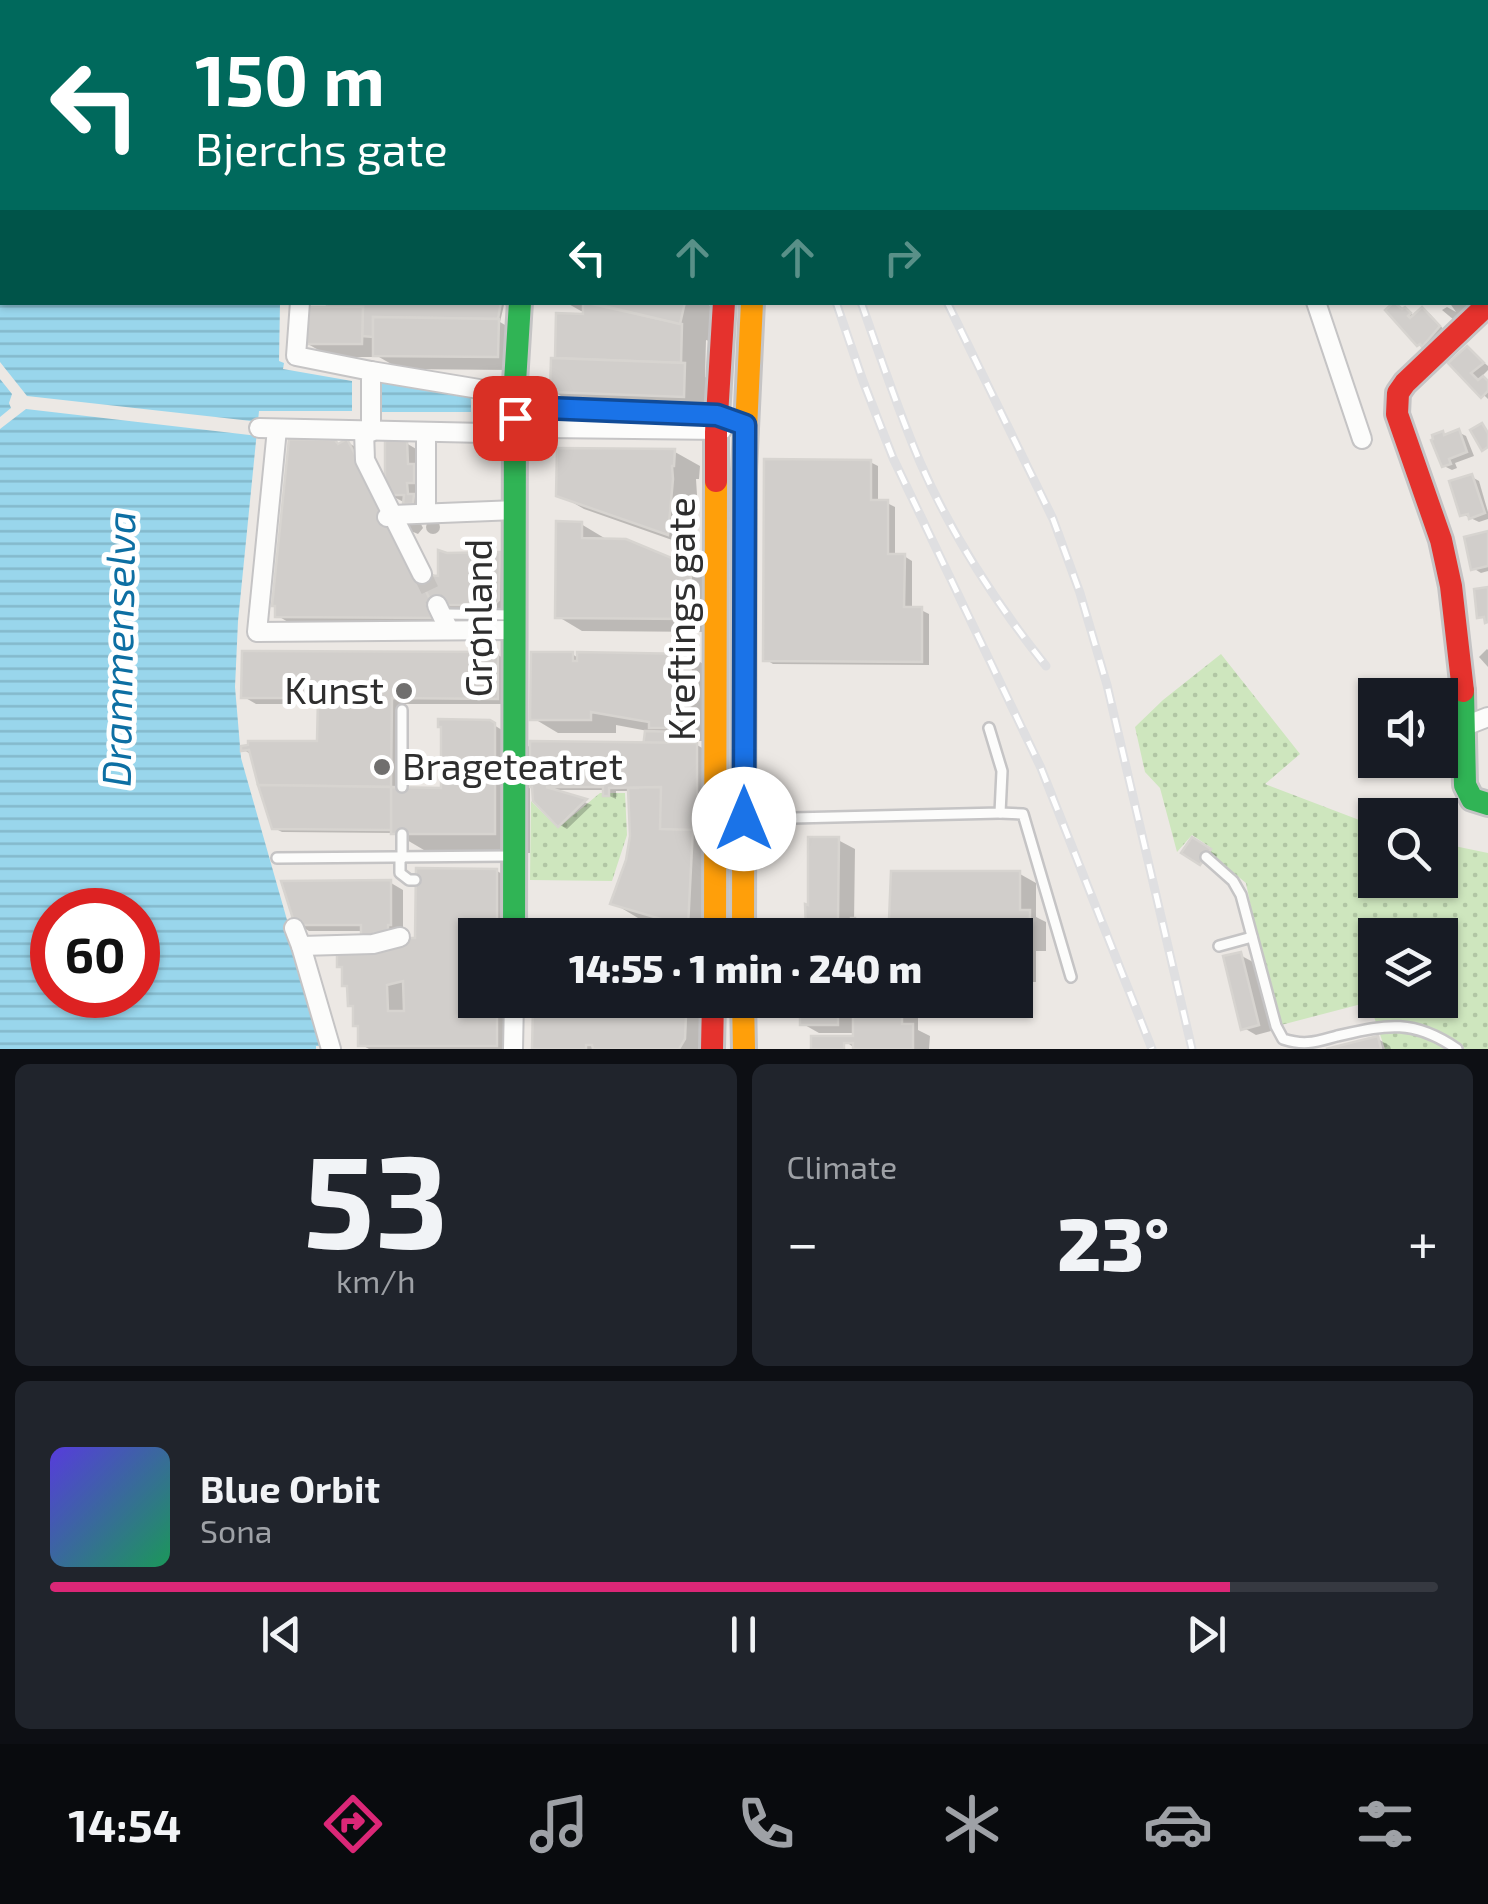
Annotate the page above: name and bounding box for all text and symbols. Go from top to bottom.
text: 150 m [195,36,385,120]
icon: left [30,40,160,170]
text: Bjerchs gate [195,121,448,175]
icon: left [560,230,615,285]
icon: ahead [665,230,720,285]
icon: ahead [770,230,825,285]
icon: right [875,230,930,285]
pin [473,376,558,461]
icon: arrive [488,391,543,446]
street label: Kreftings gate [657,497,703,741]
water label: Drammenselva [91,511,143,787]
street label: Grønland [454,539,500,697]
place label: Kunst [284,666,384,712]
map controls [1358,678,1458,1018]
button: sound [1358,678,1458,778]
marker: Kunst [393,680,415,702]
place label: Brageteatret [402,742,623,788]
marker: Brageteatret [371,756,393,778]
position arrow [692,767,796,871]
button: search [1358,798,1458,898]
speed limit sign: 60 [30,888,160,1018]
button: layers [1358,918,1458,1018]
text: 14:55 · 1 min · 240 m [569,945,922,991]
text: 53 [303,1118,448,1274]
text: Climate [787,1147,897,1185]
text: 23° [1057,1196,1169,1286]
text: − [787,1208,819,1274]
text: + [1408,1208,1438,1274]
text: km/h [336,1261,415,1299]
text: Blue Orbit [200,1465,380,1511]
text: Sona [200,1511,272,1549]
icon: previous [254,1607,309,1662]
icon: pause [716,1607,771,1662]
icon: next [1179,1607,1234,1662]
icon: directions [318,1789,388,1859]
icon: music [524,1789,594,1859]
icon: phone [731,1789,801,1859]
icon: climate [937,1789,1007,1859]
icon: car [1143,1789,1213,1859]
icon: filters [1350,1789,1420,1859]
text: 14:54 [68,1797,181,1851]

